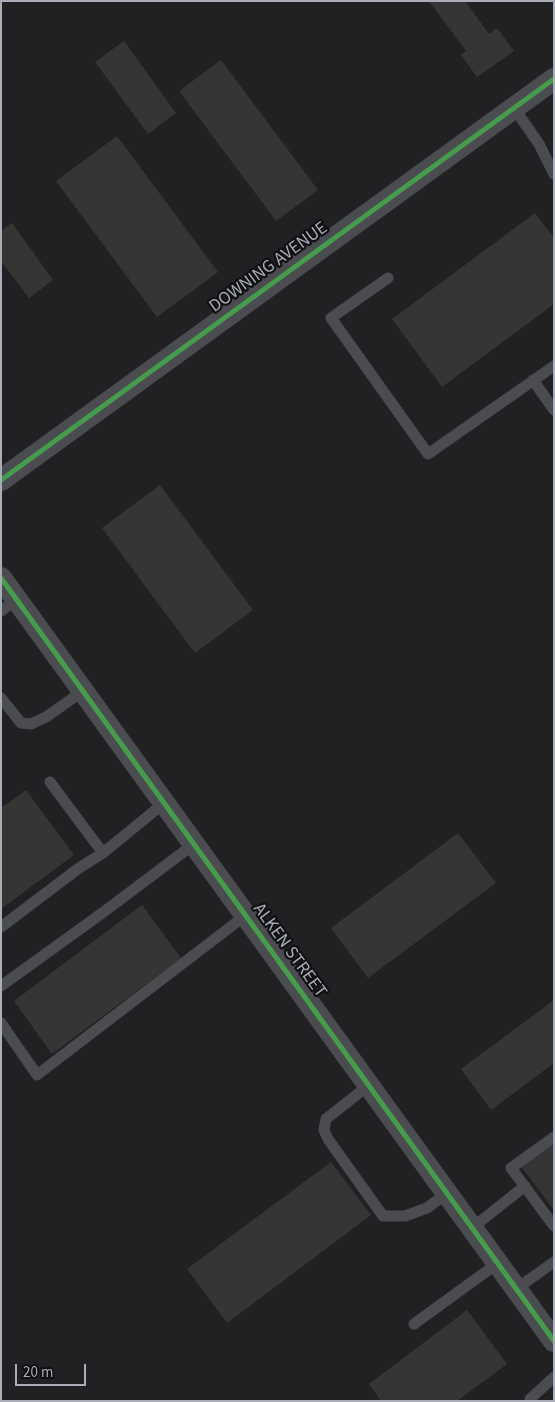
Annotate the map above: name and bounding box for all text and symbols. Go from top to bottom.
street label: DOWNING AVENUE [206,218,332,318]
street label: ALKEN STREET [248,900,330,1002]
scale bar [18,1354,89,1386]
text: 20 m [23,1362,53,1383]

